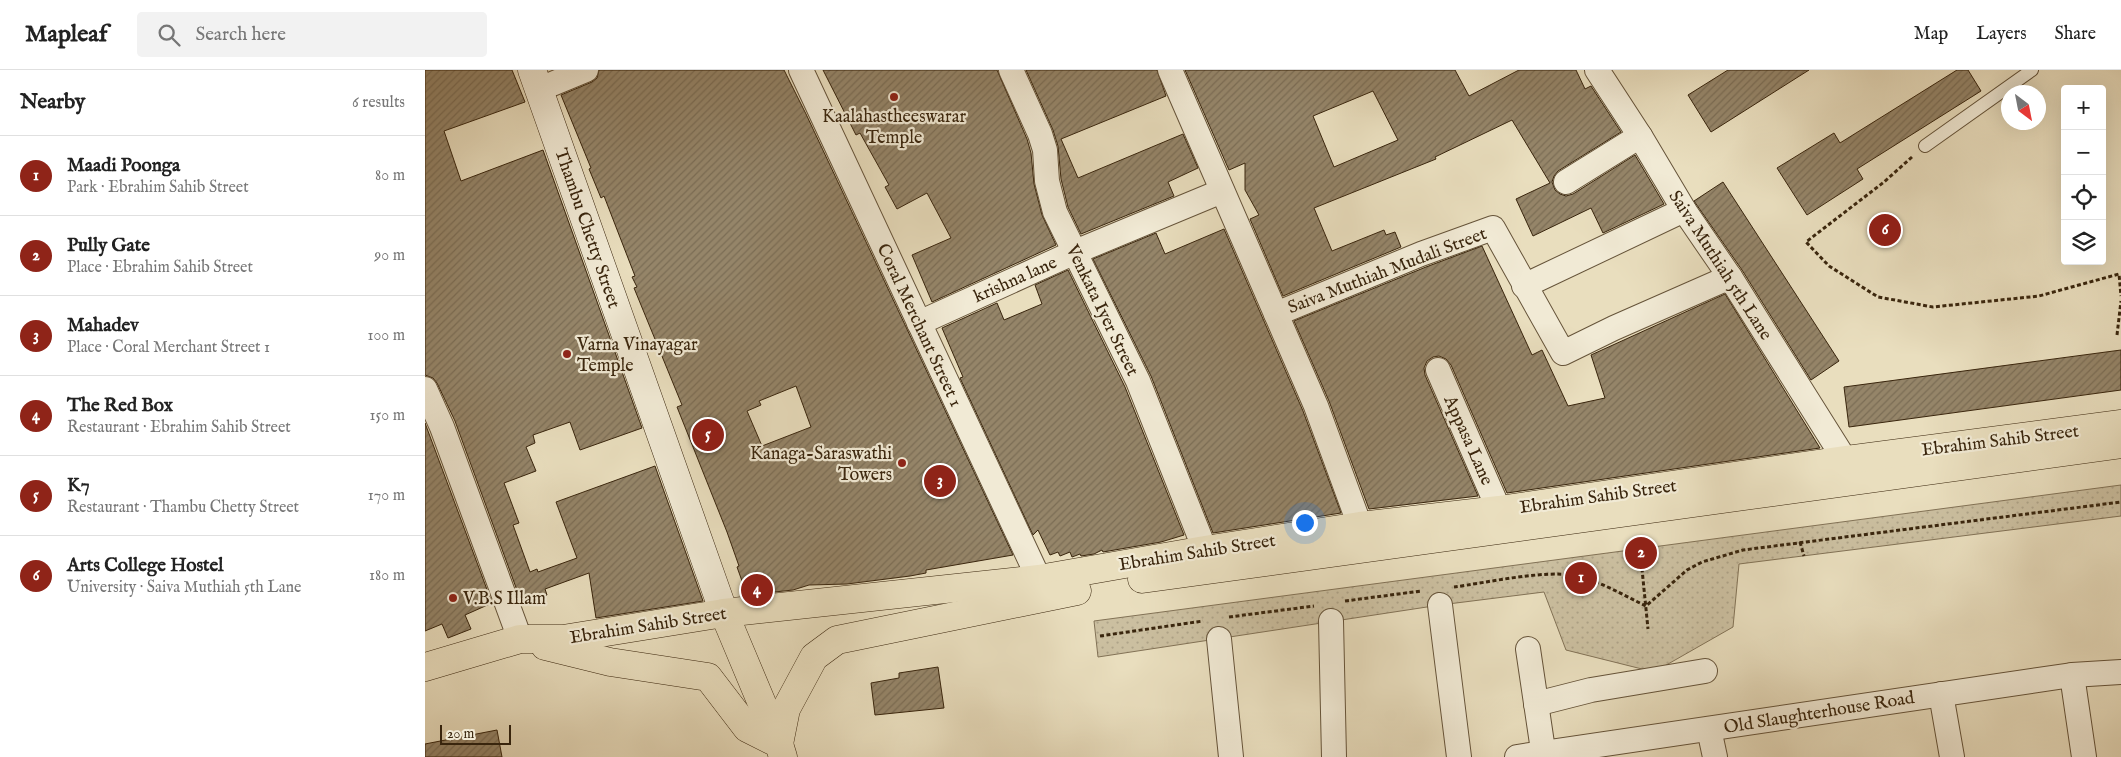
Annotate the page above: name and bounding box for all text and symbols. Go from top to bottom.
search box [137,12,487,57]
text: Mapleaf [25,19,107,50]
icon: search [155,21,183,49]
text: Search here [195,23,286,47]
text: Map [1914,23,1948,46]
text: Layers [1976,23,2027,46]
text: Share [2055,23,2096,46]
north arrow [2001,85,2046,130]
map controls [2061,85,2106,265]
button: + [2061,85,2106,130]
text: Nearby [20,89,85,116]
marker: Kaalahastheeswarar Temple [888,91,900,103]
text: 6 results [352,93,405,113]
place label: Kaalahastheeswarar Temple [822,106,966,150]
button: − [2061,130,2106,175]
street label: Thambu Chetty Street [548,145,625,312]
text: Maadi Poonga [67,154,180,178]
text: 1 [33,166,39,186]
text: 80 m [375,166,405,186]
button: locate [2061,175,2106,220]
text: Park · Ebrahim Sahib Street [67,178,249,198]
street label: Saiva Muthiah 5th Lane [1663,187,1777,345]
pin: 6 [1869,211,1901,249]
button: layers [2061,220,2106,265]
street label: Saiva Muthiah Mudali Street [1285,223,1490,320]
text: Pully Gate [67,234,150,258]
street label: Coral Merchant Street 1 [871,240,967,411]
street label: Venkata Iyer Street [1059,240,1143,380]
text: 2 [32,246,40,266]
text: 90 m [374,246,405,266]
street label: krishna lane [970,252,1061,309]
text: Place · Ebrahim Sahib Street [67,258,253,278]
text: Mahadev [67,314,139,338]
text: 3 [33,326,39,346]
text: 100 m [368,326,405,346]
place label: Varna Vinayagar Temple [576,334,698,378]
text: Place · Coral Merchant Street 1 [67,338,270,358]
marker: Varna Vinayagar Temple [561,348,573,360]
street label: Appasa Lane [1437,391,1498,489]
text: The Red Box [67,394,173,418]
text: 4 [32,406,40,426]
text: 150 m [370,406,405,426]
pin: 5 [692,416,724,454]
text: Restaurant · Ebrahim Sahib Street [67,418,291,438]
street label: Ebrahim Sahib Street [1920,420,2080,463]
place label: Kanaga-Saraswathi Towers [750,443,892,487]
marker: Kanaga-Saraswathi Towers [896,457,908,469]
pin: 3 [924,462,956,500]
text: K7 [67,474,90,498]
street label: Ebrahim Sahib Street [1518,475,1678,520]
text: 5 [33,486,39,506]
text: 170 m [368,486,405,506]
text: Restaurant · Thambu Chetty Street [67,498,299,518]
your location [1292,510,1318,536]
street label: Ebrahim Sahib Street [1117,530,1277,577]
pin: 2 [1625,534,1657,572]
text: Arts College Hostel [67,554,224,578]
pin: 1 [1565,559,1597,597]
text: 6 [33,566,39,586]
text: 180 m [369,566,405,586]
pin: 4 [741,571,773,609]
text: University · Saiva Muthiah 5th Lane [67,578,301,598]
place label: V.B.S Illam [462,588,546,611]
marker: V.B.S Illam [447,592,459,604]
street label: Ebrahim Sahib Street [568,603,728,650]
street label: Old Slaughterhouse Road [1722,687,1917,740]
scale bar [440,722,511,745]
text: 20 m [447,725,474,743]

